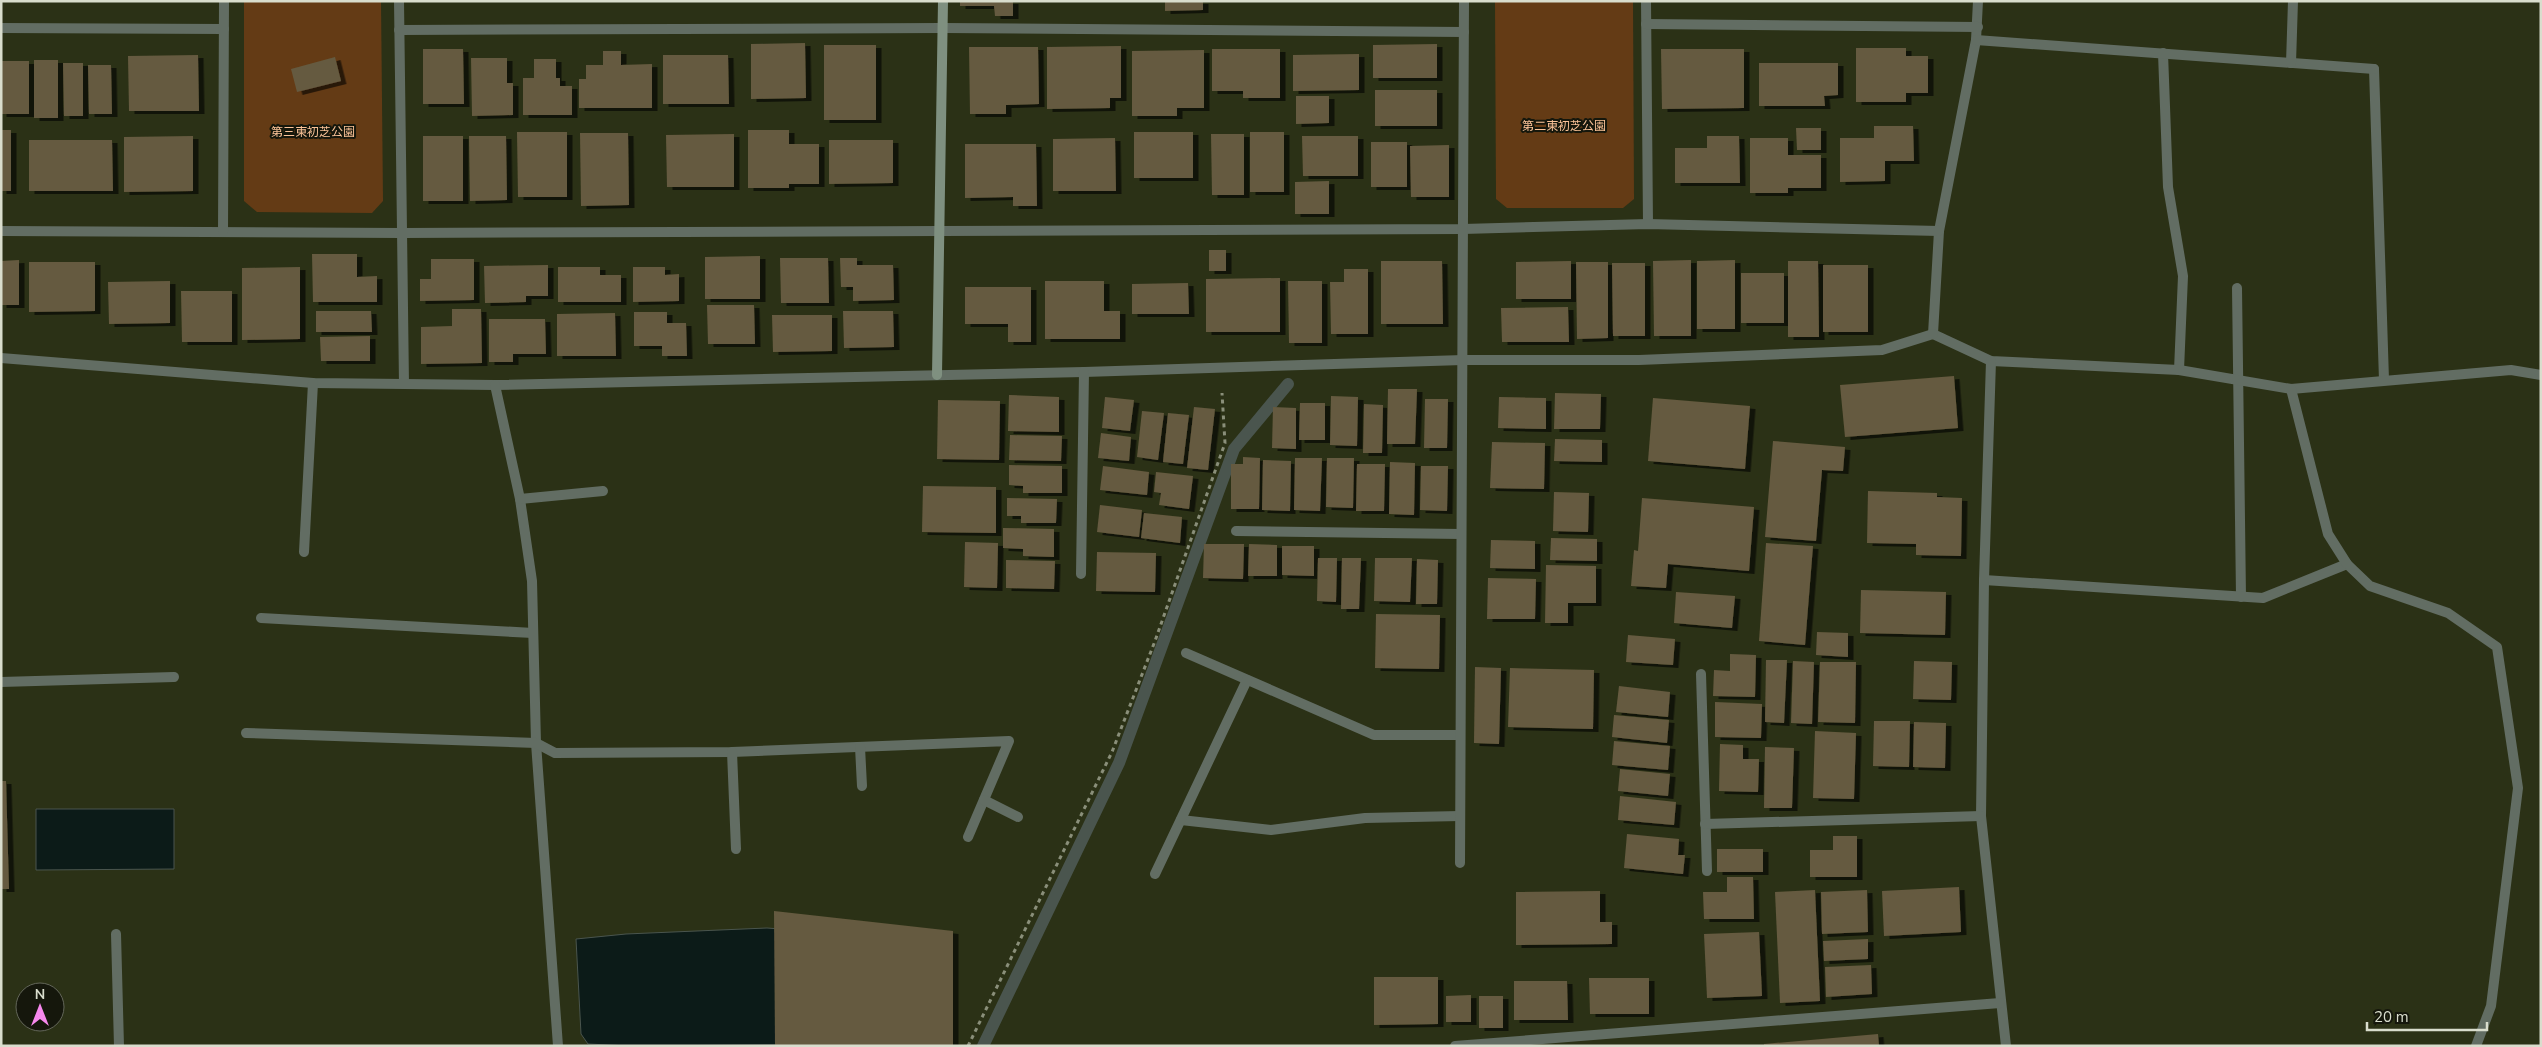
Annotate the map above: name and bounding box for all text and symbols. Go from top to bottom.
park label: 第二東初芝公園 [1522,118,1606,134]
park label: 第三東初芝公園 [271,124,355,140]
north arrow [15,982,65,1032]
text: N [35,985,45,1004]
scale bar [2367,1000,2487,1032]
text: 20 m [2374,1007,2409,1027]

